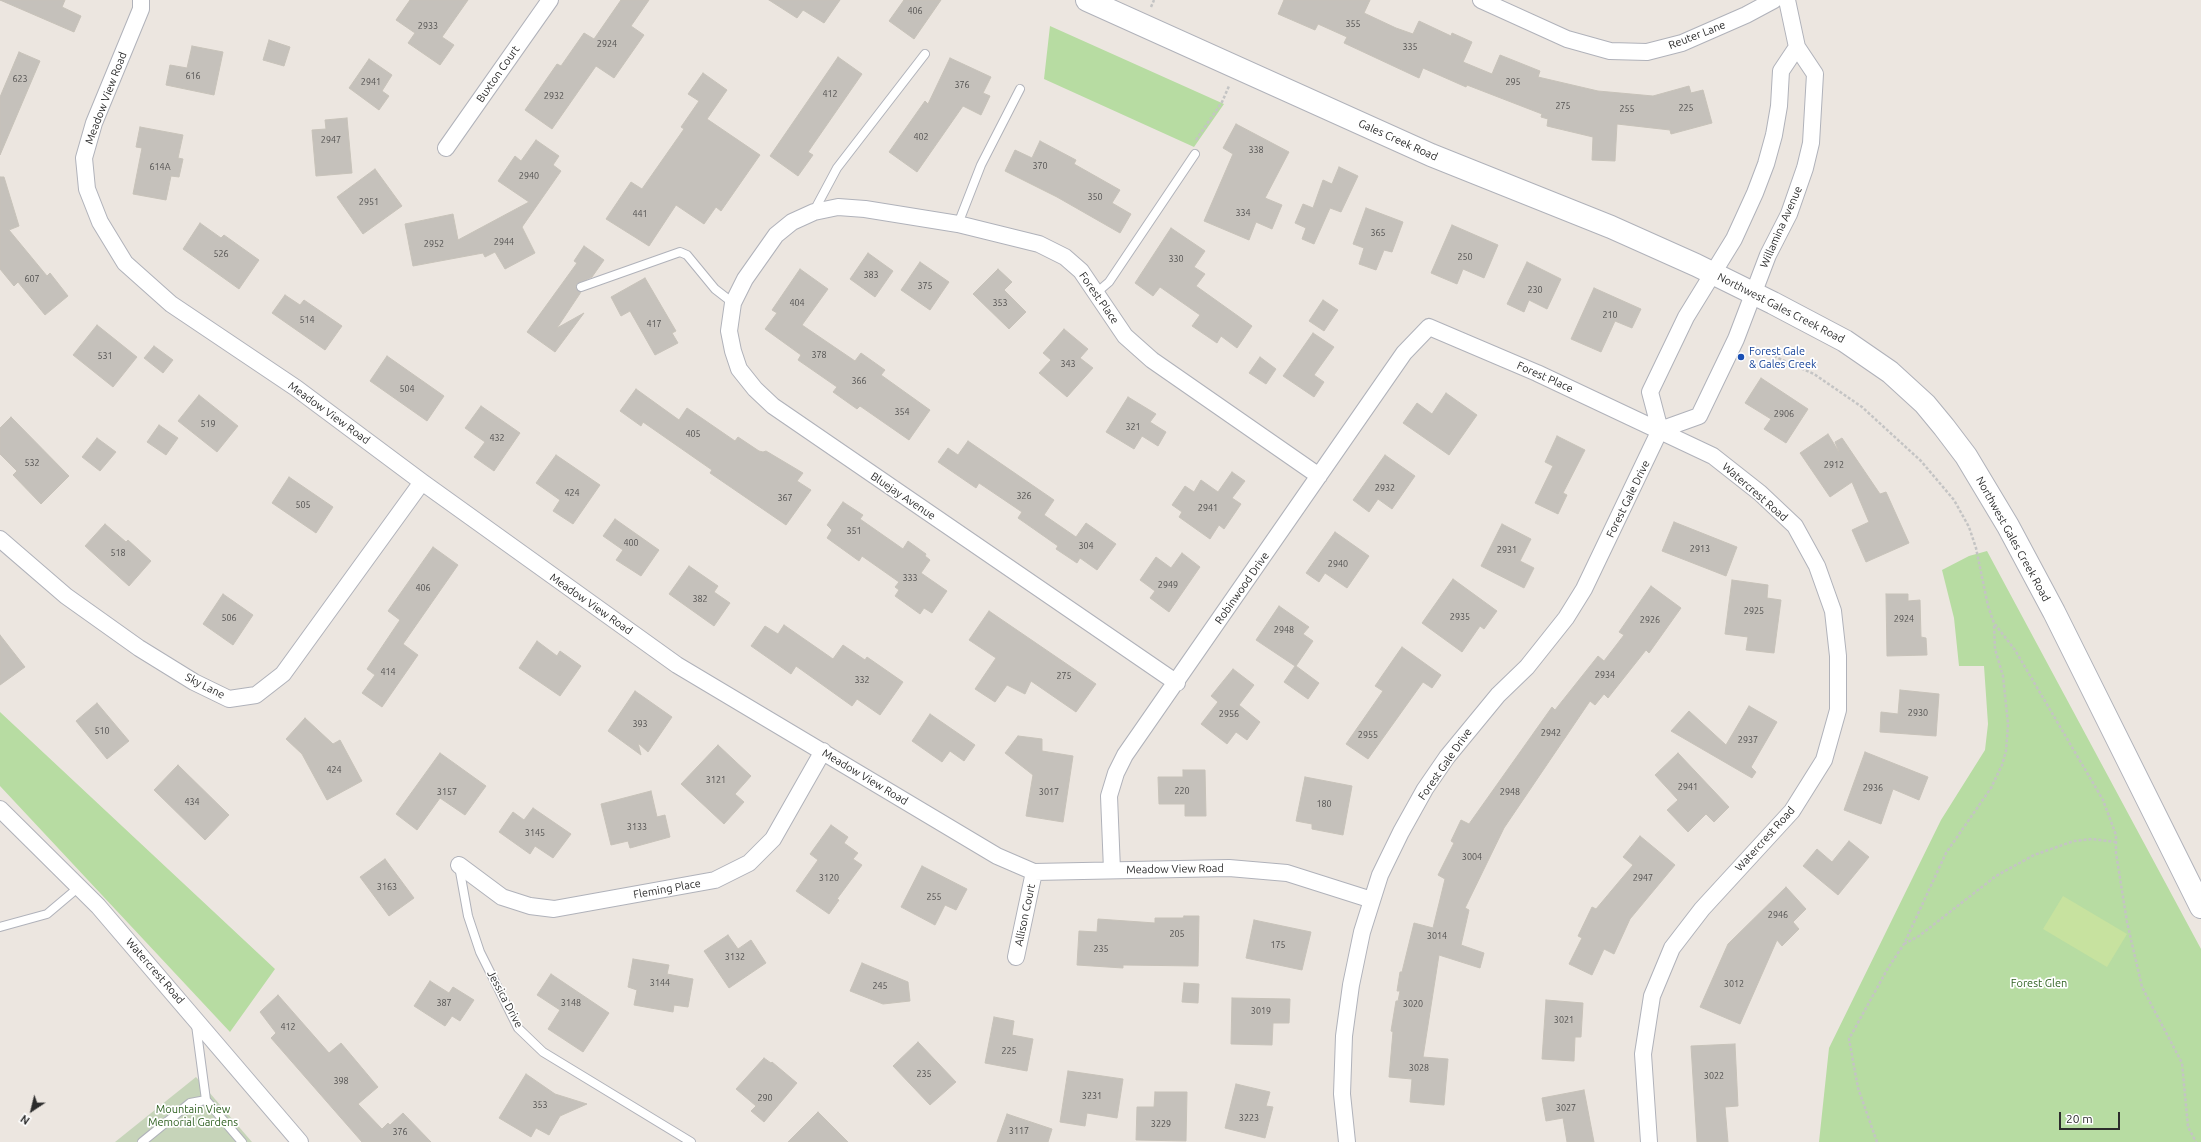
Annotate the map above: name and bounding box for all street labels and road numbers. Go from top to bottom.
street label: Reuter Lane [1667,18,1727,52]
street label: Buxton Court [474,43,522,105]
street label: Meadow View Road [82,50,130,146]
street label: Gales Creek Road [1356,117,1440,163]
street label: Willamina Avenue [1757,184,1805,270]
street label: Forest Place [1076,269,1122,327]
street label: Northwest Gales Creek Road [1715,270,1847,346]
street label: Forest Place [1515,359,1575,395]
street label: Meadow View Road [286,379,372,447]
street label: Forest Gale Drive [1604,458,1652,540]
street label: Watercrest Road [1720,460,1790,524]
street label: Bluejay Avenue [868,469,938,523]
street label: Northwest Gales Creek Road [1973,474,2053,604]
street label: Robinwood Drive [1212,549,1272,627]
street label: Meadow View Road [547,571,635,637]
street label: Sky Lane [183,670,227,702]
street label: Forest Gale Drive [1415,726,1475,802]
street label: Meadow View Road [820,746,910,808]
street label: Watercrest Road [1733,804,1797,874]
street label: Meadow View Road [1126,862,1224,876]
street label: Fleming Place [632,877,702,901]
street label: Allison Court [1012,883,1038,947]
street label: Watercrest Road [123,936,187,1006]
street label: Jessica Drive [484,968,526,1030]

